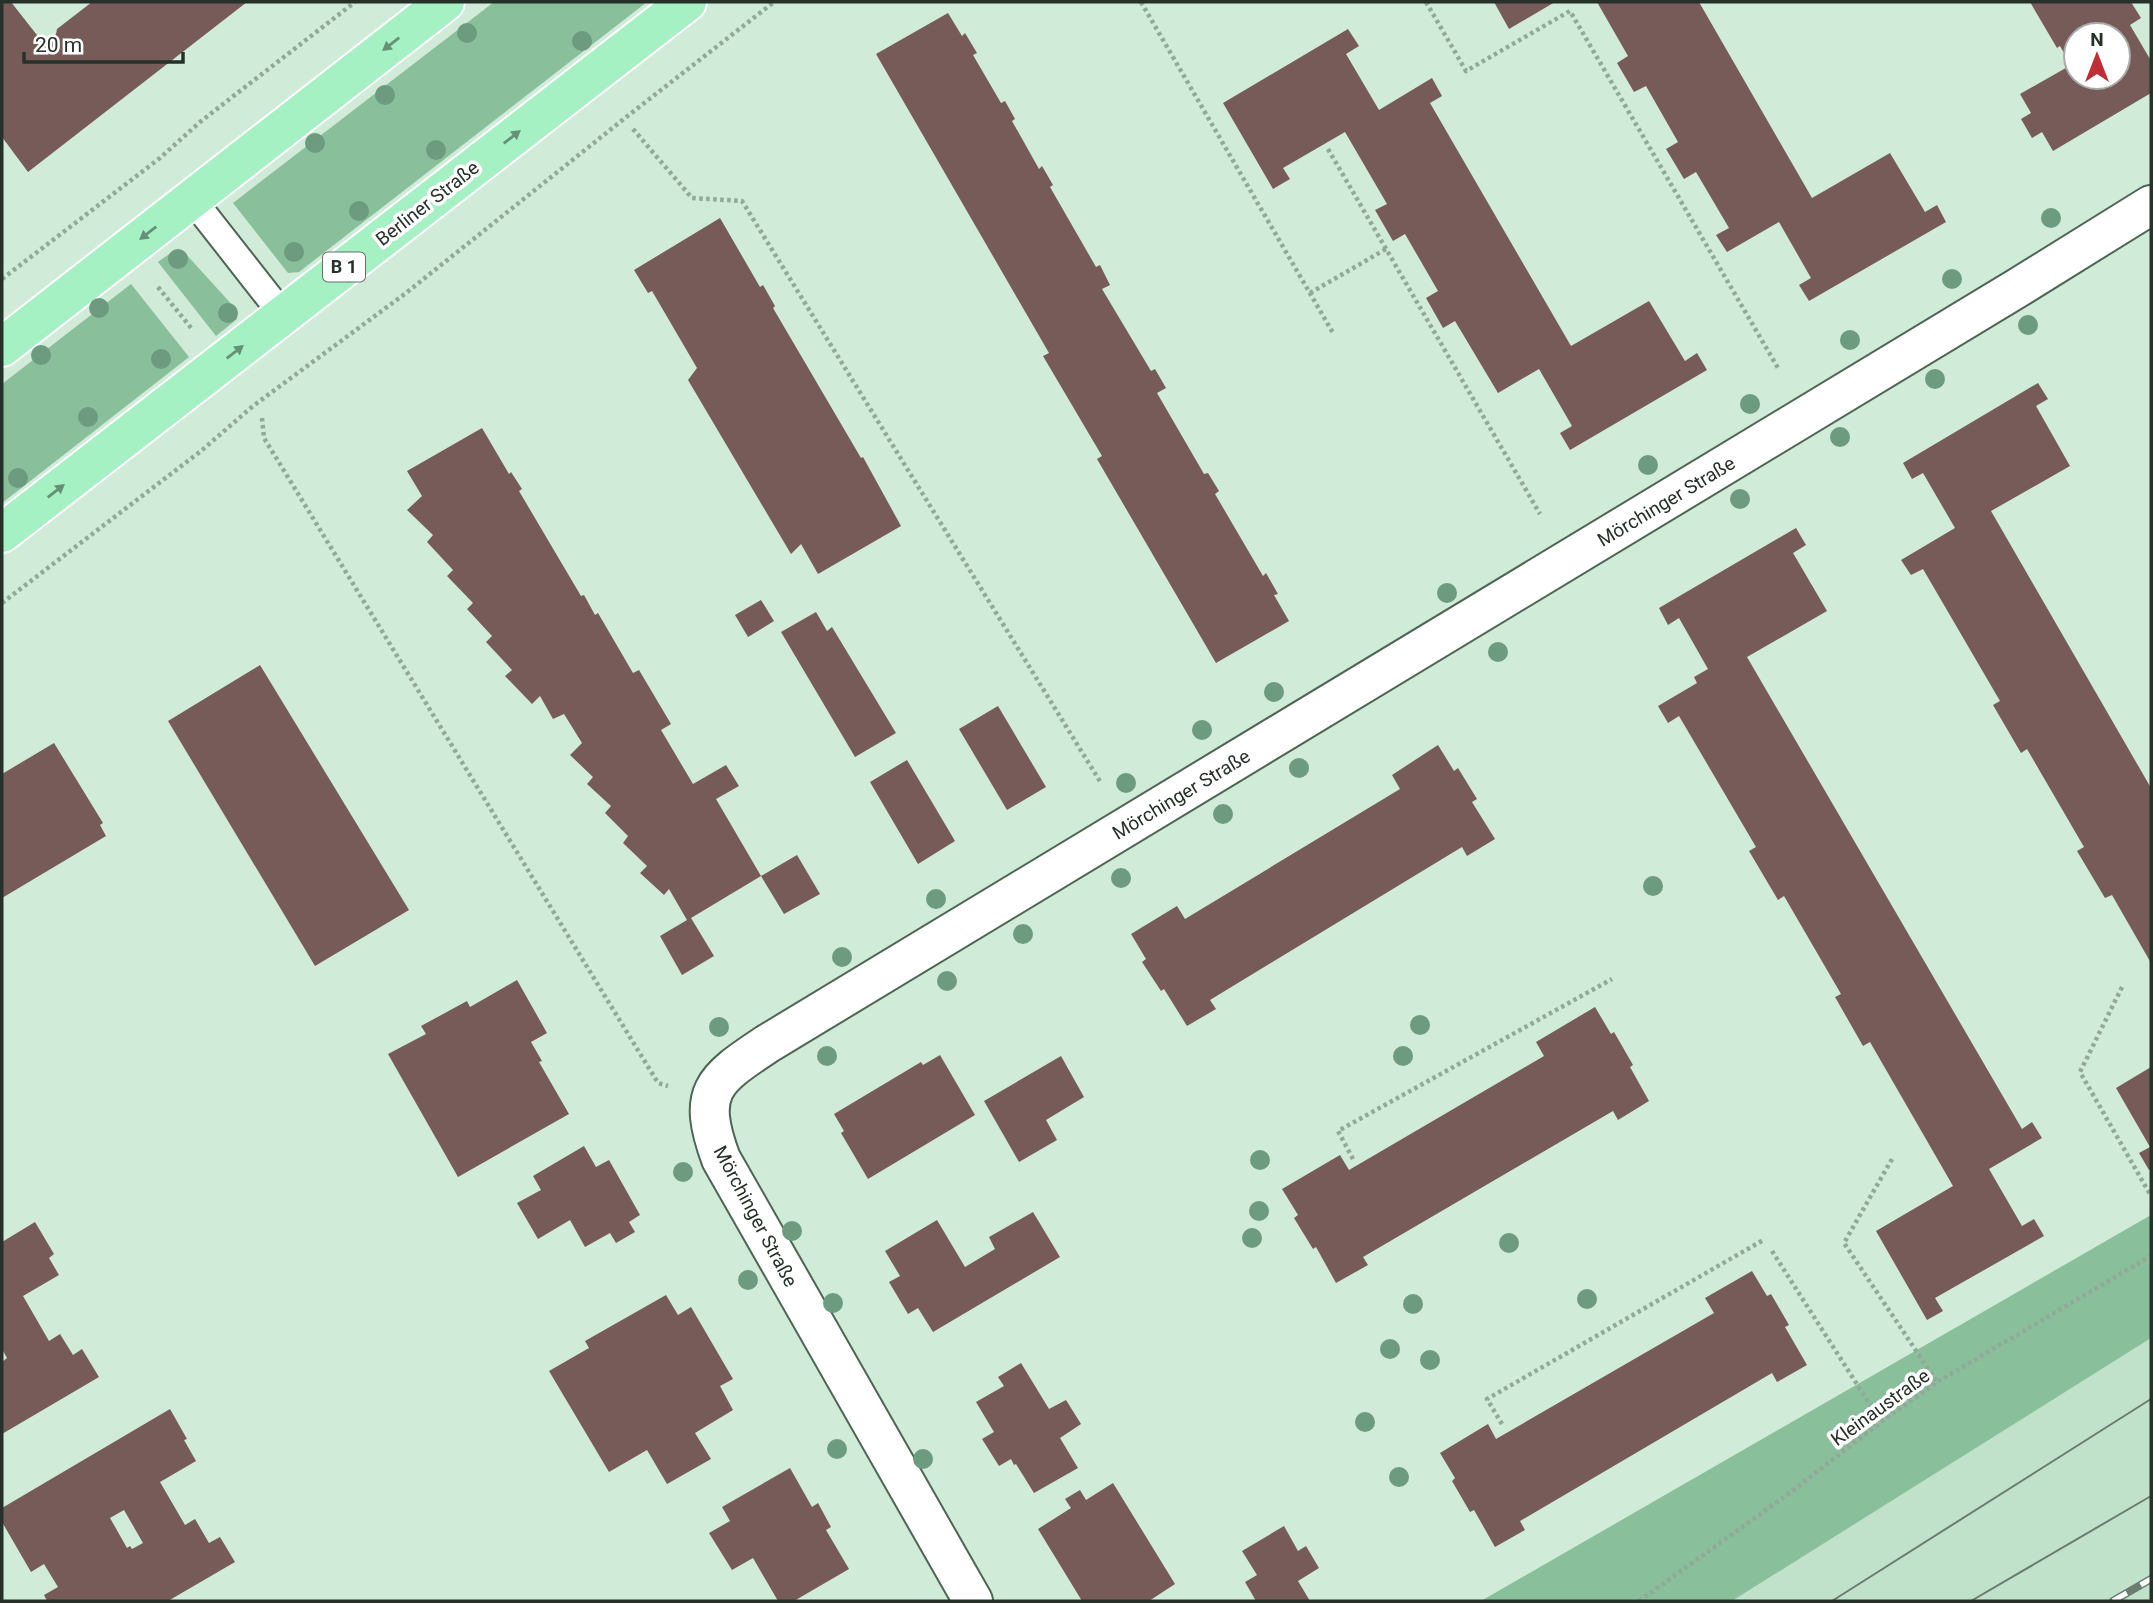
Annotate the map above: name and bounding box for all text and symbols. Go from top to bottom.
scale bar [24,21,184,65]
north arrow [2062,21,2132,91]
text: N [2090,28,2104,51]
text: 20 m [35,33,82,57]
one-way arrow [382,36,400,50]
one-way arrow [503,131,521,145]
street label: Berliner Straße [371,156,483,251]
one-way arrow [139,226,157,240]
road number: B 1 [323,253,365,282]
one-way arrow [226,344,244,359]
street label: Mörchinger Straße [1593,451,1739,552]
one-way arrow [46,484,64,499]
street label: Mörchinger Straße [1108,744,1254,845]
street label: Mörchinger Straße [709,1142,802,1291]
street label: Kleinaustraße [1826,1364,1934,1451]

